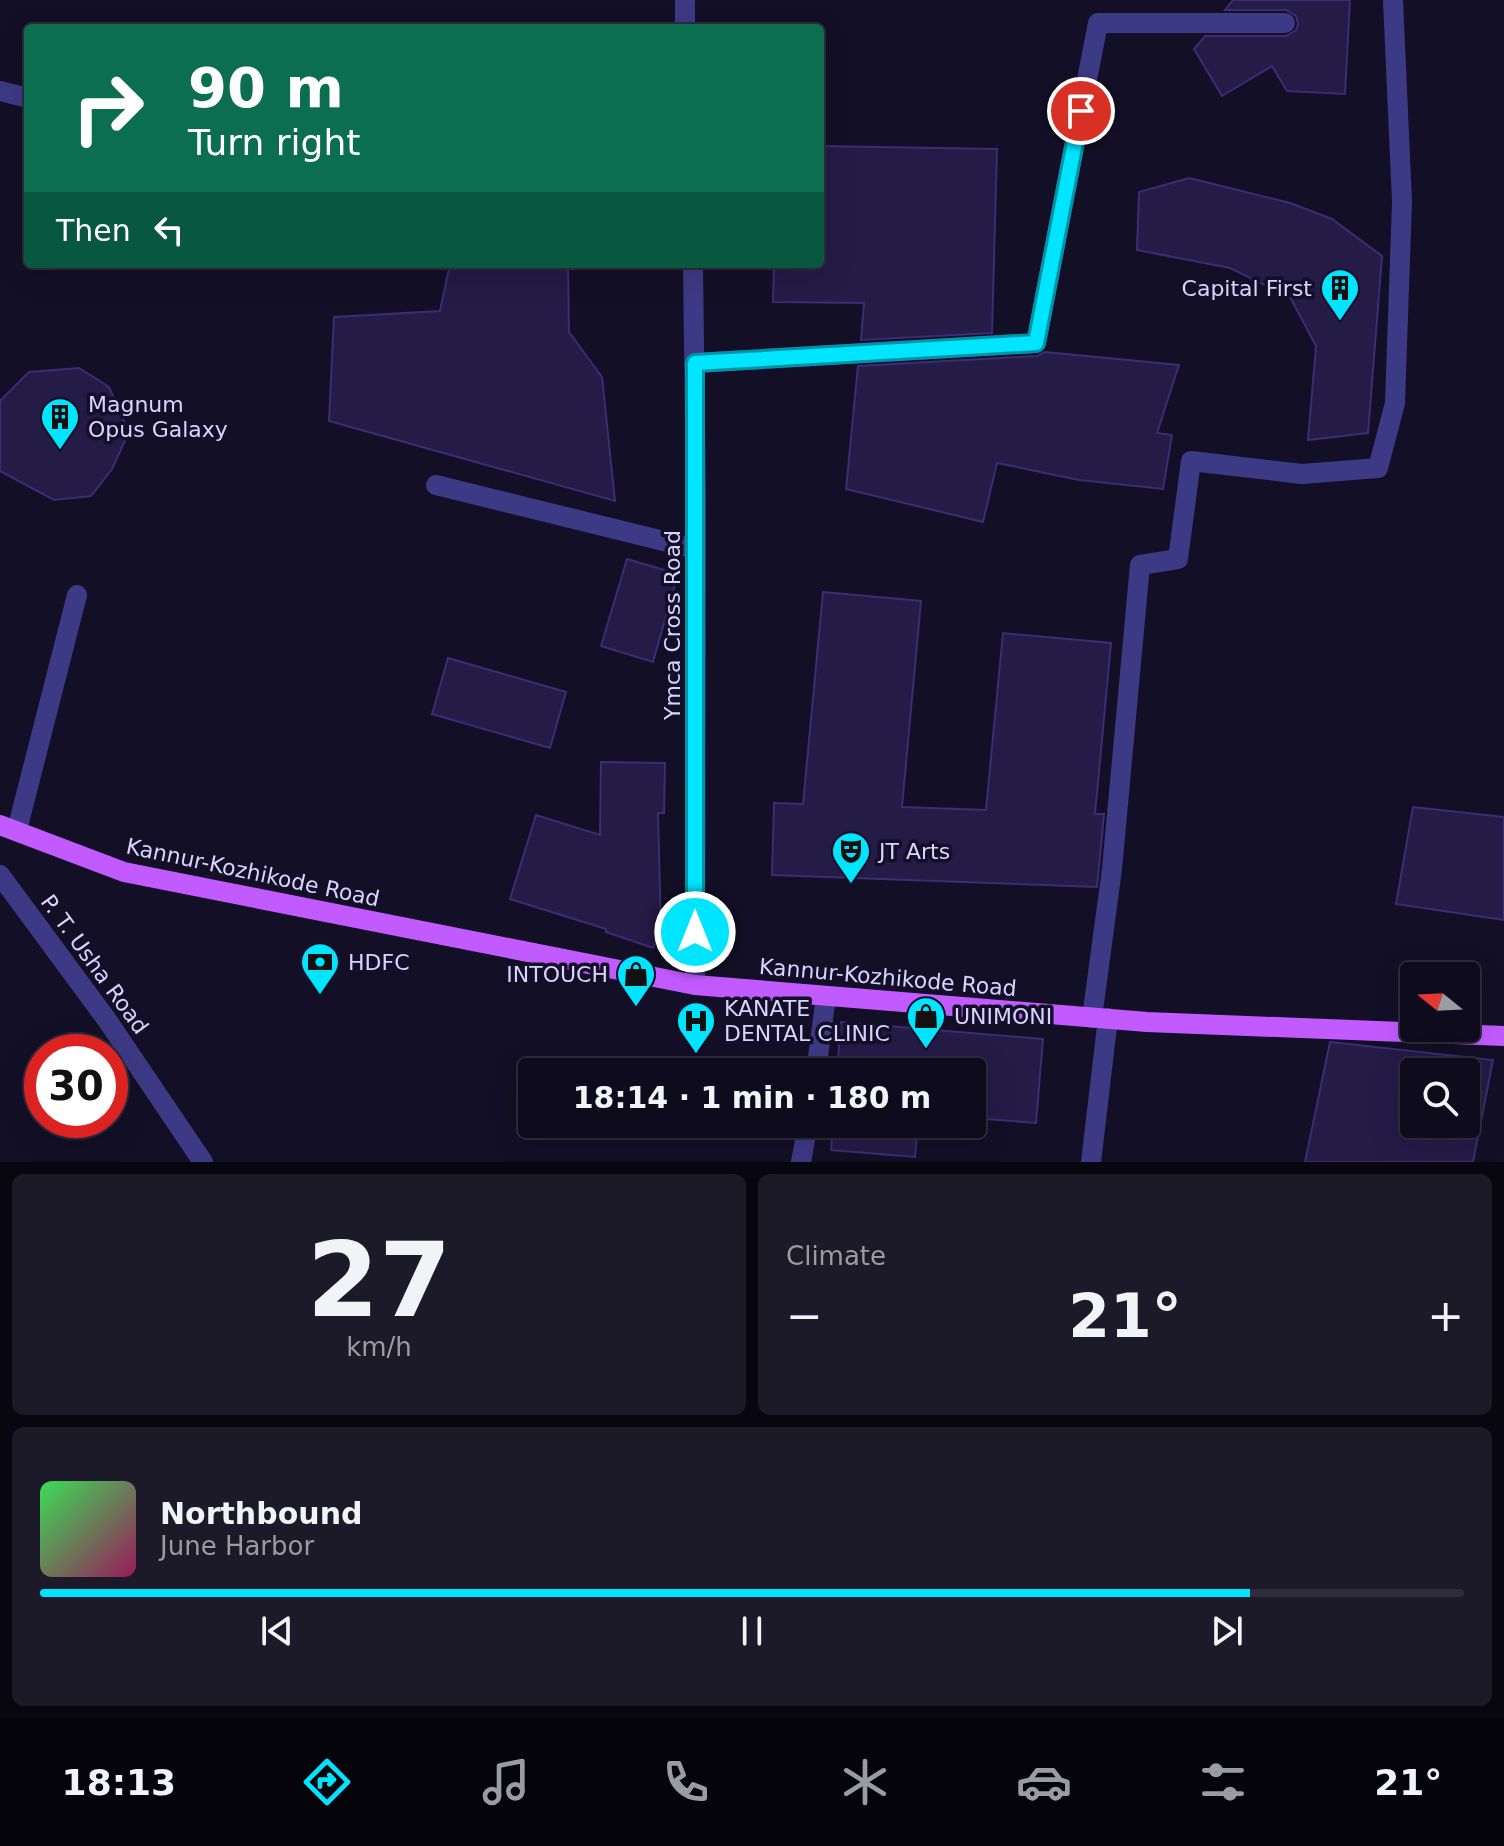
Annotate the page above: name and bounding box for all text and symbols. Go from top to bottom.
text: 90 m [188,55,344,120]
icon: right [56,56,160,160]
pin [1047,77,1115,145]
icon: arrive [1059,89,1103,133]
text: Turn right [188,122,360,163]
icon: left [147,208,191,252]
text: Then [56,213,131,248]
building icon: Capital First [1319,267,1361,322]
place label: Capital First [1182,276,1312,301]
place label: Magnum Opus Galaxy [88,392,228,442]
building icon: Magnum Opus Galaxy [39,396,81,451]
street label: Ymca Cross Road [660,530,685,721]
theatre icon: JT Arts [830,830,872,885]
street label: Kannur-Kozhikode Road [124,833,382,912]
place label: JT Arts [877,839,950,864]
street label: P. T. Usha Road [36,890,153,1039]
position arrow [653,890,737,974]
bank icon: HDFC [299,941,341,996]
place label: HDFC [348,950,410,975]
shop icon: INTOUCH [615,953,657,1008]
street label: Kannur-Kozhikode Road [758,954,1018,1001]
place label: INTOUCH [506,962,608,987]
north arrow [1400,962,1480,1042]
map controls [1400,962,1480,1138]
shop icon: UNIMONI [905,995,947,1050]
place label: KANATE DENTAL CLINIC [724,996,890,1046]
hospital icon: KANATE DENTAL CLINIC [675,1000,717,1055]
place label: UNIMONI [954,1004,1052,1029]
speed limit sign: 30 [24,1034,128,1138]
button: search [1400,1058,1480,1138]
text: 18:14 · 1 min · 180 m [573,1080,931,1115]
text: 27 [307,1219,451,1341]
text: Climate [786,1241,886,1271]
text: 21° [1068,1281,1182,1351]
text: − [786,1290,823,1341]
text: + [1427,1290,1464,1341]
text: km/h [346,1332,412,1362]
text: Northbound [160,1496,363,1531]
text: June Harbor [160,1531,314,1561]
icon: previous [255,1609,299,1653]
icon: pause [730,1609,774,1653]
icon: next [1205,1609,1249,1653]
icon: directions [299,1754,355,1810]
icon: music [478,1754,534,1810]
icon: phone [658,1754,714,1810]
icon: climate [837,1754,893,1810]
icon: car [1016,1754,1072,1810]
icon: filters [1195,1754,1251,1810]
text: 18:13 [62,1762,176,1803]
text: 21° [1374,1762,1442,1803]

